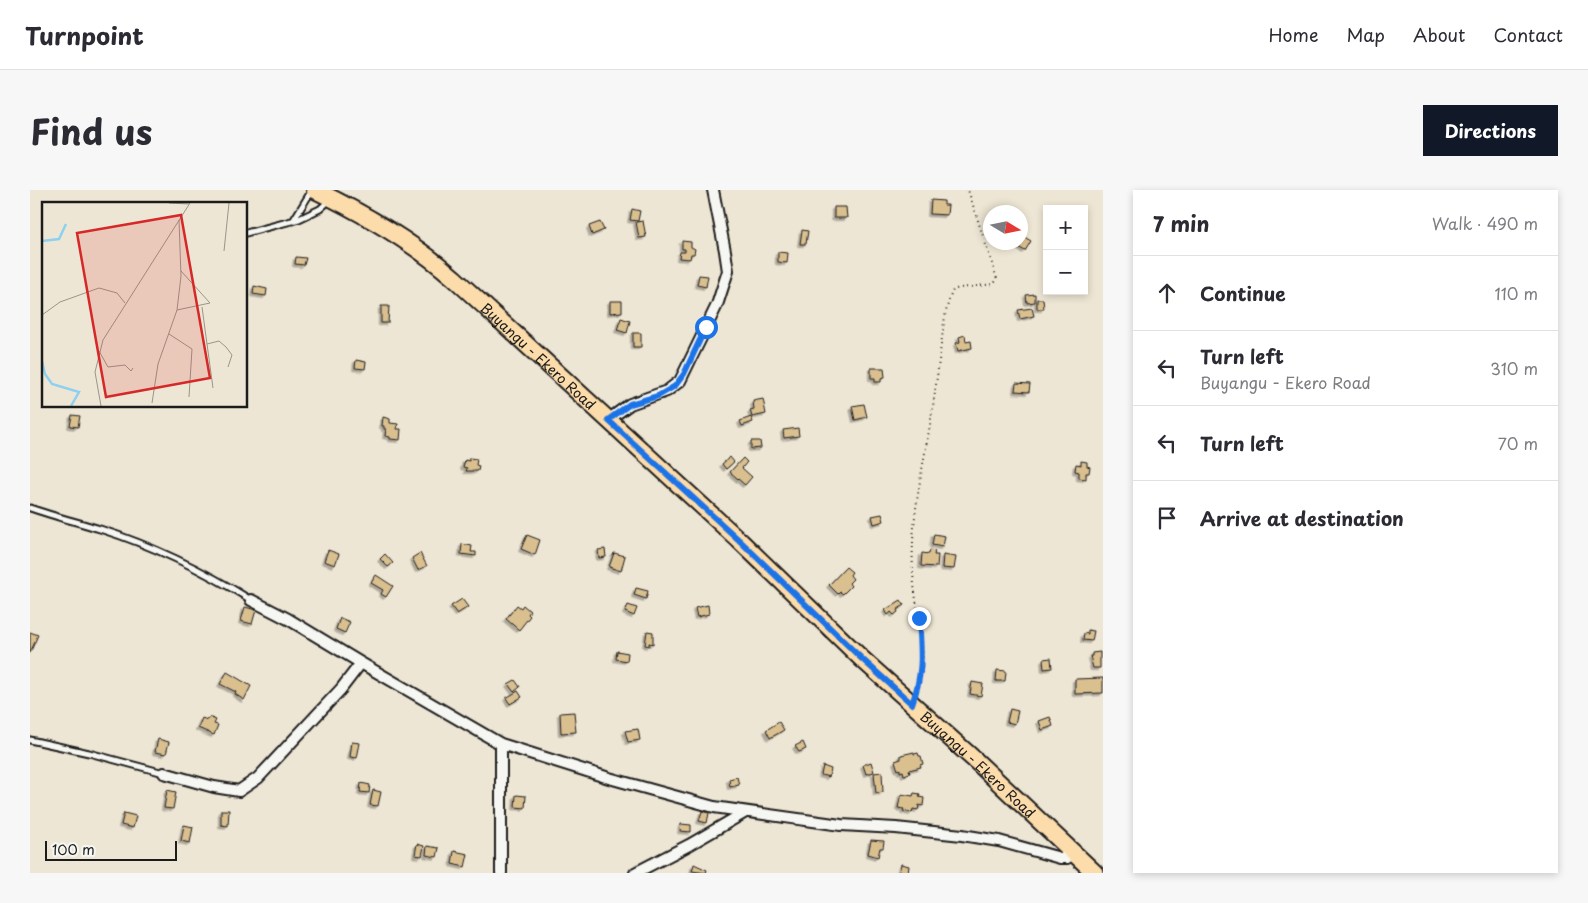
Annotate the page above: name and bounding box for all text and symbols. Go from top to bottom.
text: Turnpoint [25,17,144,53]
text: Home [1268,21,1318,48]
text: Map [1346,21,1385,48]
text: About [1413,21,1465,48]
text: Contact [1493,21,1563,48]
text: Find us [30,104,152,157]
button: Directions [1423,105,1558,156]
inset map [42,202,248,408]
north arrow [983,205,1028,250]
map controls [1043,205,1088,295]
button: + [1043,205,1088,250]
text: 7 min [1153,207,1209,239]
text: Walk · 490 m [1432,211,1538,235]
button: − [1043,250,1088,295]
icon: ahead [1153,279,1181,307]
text: Continue [1200,279,1286,307]
text: 110 m [1495,281,1538,305]
street label: Buyangu - Ekero Road [476,297,601,414]
route start [695,316,718,339]
text: Turn left [1200,342,1284,370]
icon: left [1153,354,1181,382]
text: 310 m [1490,356,1538,380]
text: Buyangu - Ekero Road [1200,370,1371,394]
icon: left [1153,429,1181,457]
text: Turn left [1200,429,1284,457]
text: 70 m [1498,431,1538,455]
icon: arrive [1153,504,1181,532]
text: Arrive at destination [1200,504,1404,532]
route end [908,607,931,630]
street label: Buyangu - Ekero Road [916,706,1040,823]
scale bar [45,838,178,861]
text: 100 m [52,839,95,860]

